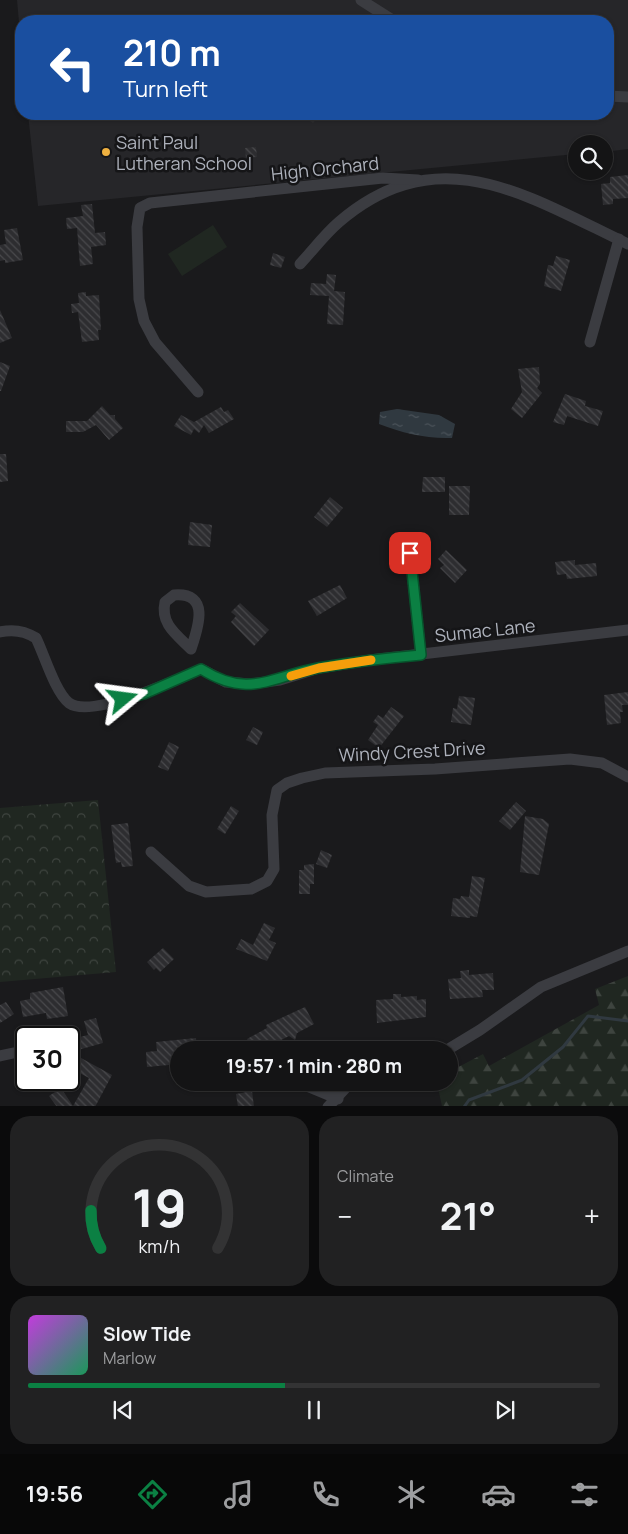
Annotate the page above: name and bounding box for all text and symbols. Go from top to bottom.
text: 210 m [123,29,221,77]
icon: left [40,35,105,100]
text: Turn left [123,74,208,104]
place label: Saint Paul Lutheran School [116,130,252,175]
map controls [568,135,613,180]
button: search [568,135,613,180]
marker: Saint Paul Lutheran School [100,146,112,158]
street label: High Orchard [270,150,380,186]
pin [389,532,431,574]
icon: arrive [396,539,424,567]
street label: Sumac Lane [434,613,536,647]
position arrow [96,672,148,724]
street label: Windy Crest Drive [338,735,486,767]
speed limit sign: 30 [15,1026,80,1091]
text: 19:57 · 1 min · 280 m [226,1053,402,1079]
text: Climate [337,1165,394,1187]
text: 19 [132,1172,187,1243]
text: 21° [440,1189,496,1241]
text: − [337,1197,352,1235]
text: + [584,1197,600,1235]
text: km/h [139,1234,180,1258]
text: Slow Tide [103,1321,191,1347]
text: Marlow [103,1347,156,1369]
icon: previous [109,1396,137,1424]
icon: pause [300,1396,328,1424]
icon: next [491,1396,519,1424]
icon: directions [135,1477,170,1512]
icon: music [221,1477,256,1512]
icon: phone [308,1477,343,1512]
icon: climate [394,1477,429,1512]
icon: car [481,1477,516,1512]
icon: filters [567,1477,602,1512]
text: 19:56 [26,1479,83,1509]

